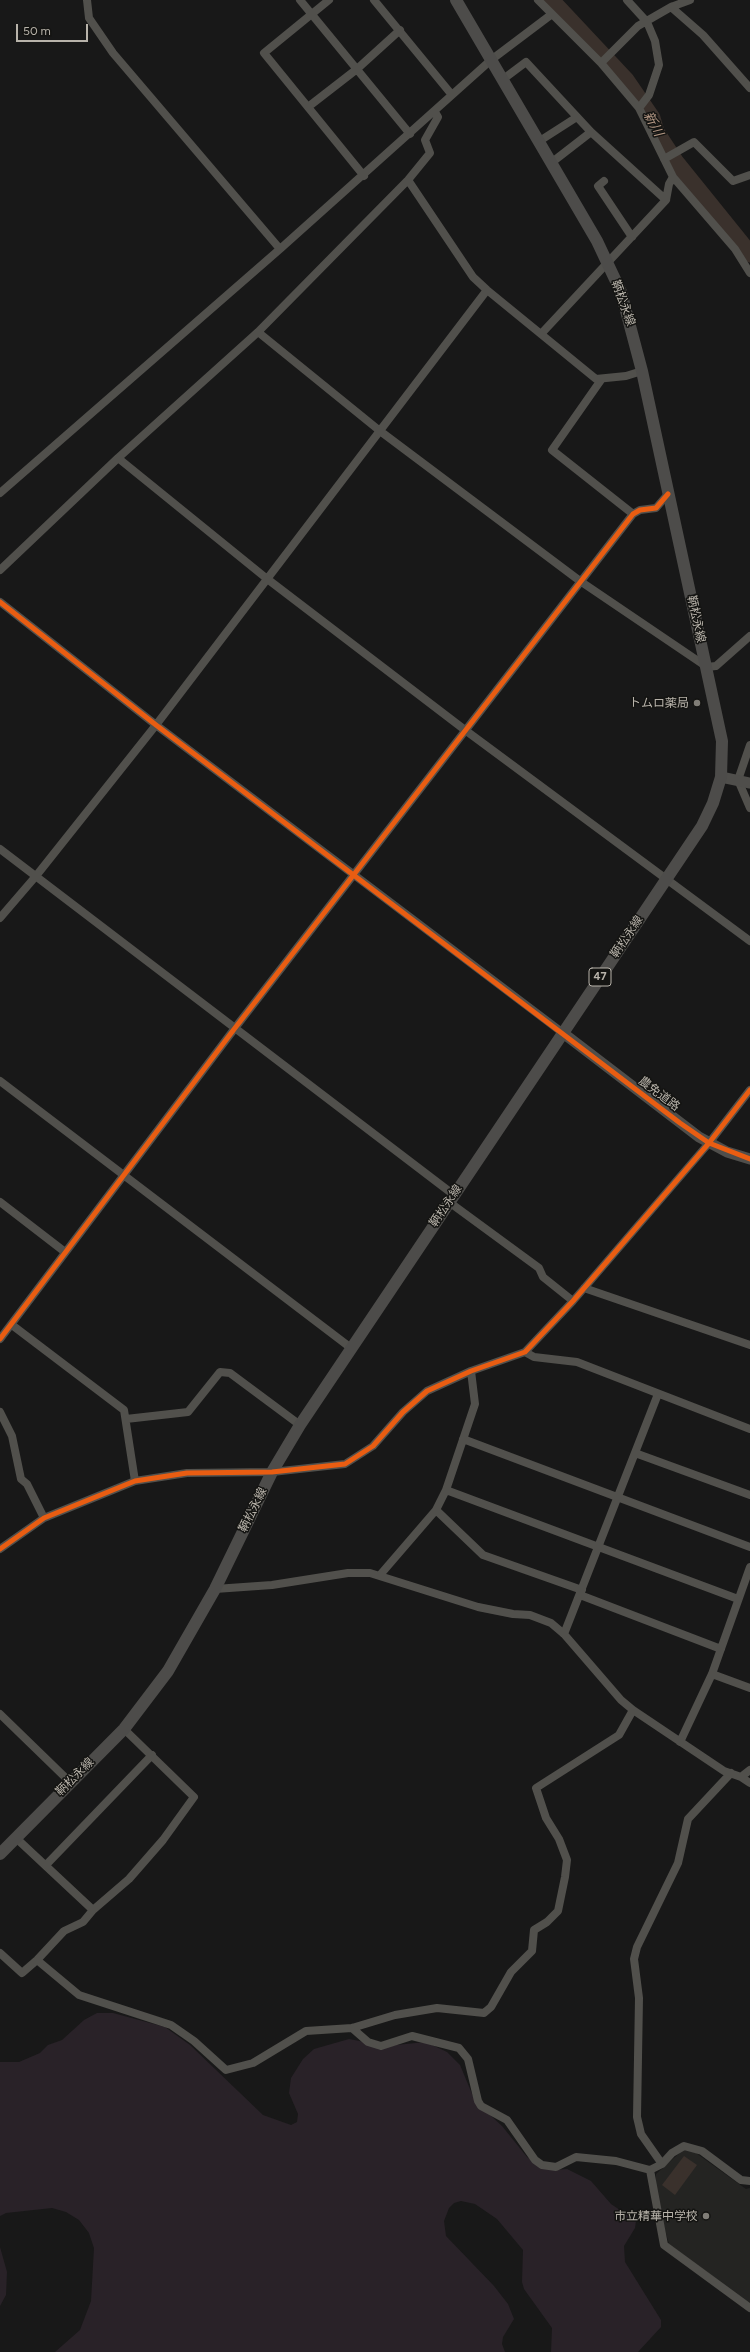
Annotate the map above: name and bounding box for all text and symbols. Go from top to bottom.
scale bar [18,16,90,42]
text: 50 m [23,24,51,38]
water label: 新川 [640,109,666,139]
street label: 鞆松永線 [608,278,638,328]
street label: 鞆松永線 [684,594,708,644]
place label: トムロ薬局 [629,696,689,710]
marker: トムロ薬局 [692,698,702,708]
street label: 鞆松永線 [608,913,646,961]
road number: 47 [589,968,611,986]
street label: 農免道路 [635,1074,683,1114]
street label: 鞆松永線 [427,1182,465,1230]
street label: 鞆松永線 [236,1485,270,1535]
street label: 鞆松永線 [53,1755,97,1799]
place label: 市立精華中学校 [614,2209,698,2223]
marker: 市立精華中学校 [701,2211,711,2221]

